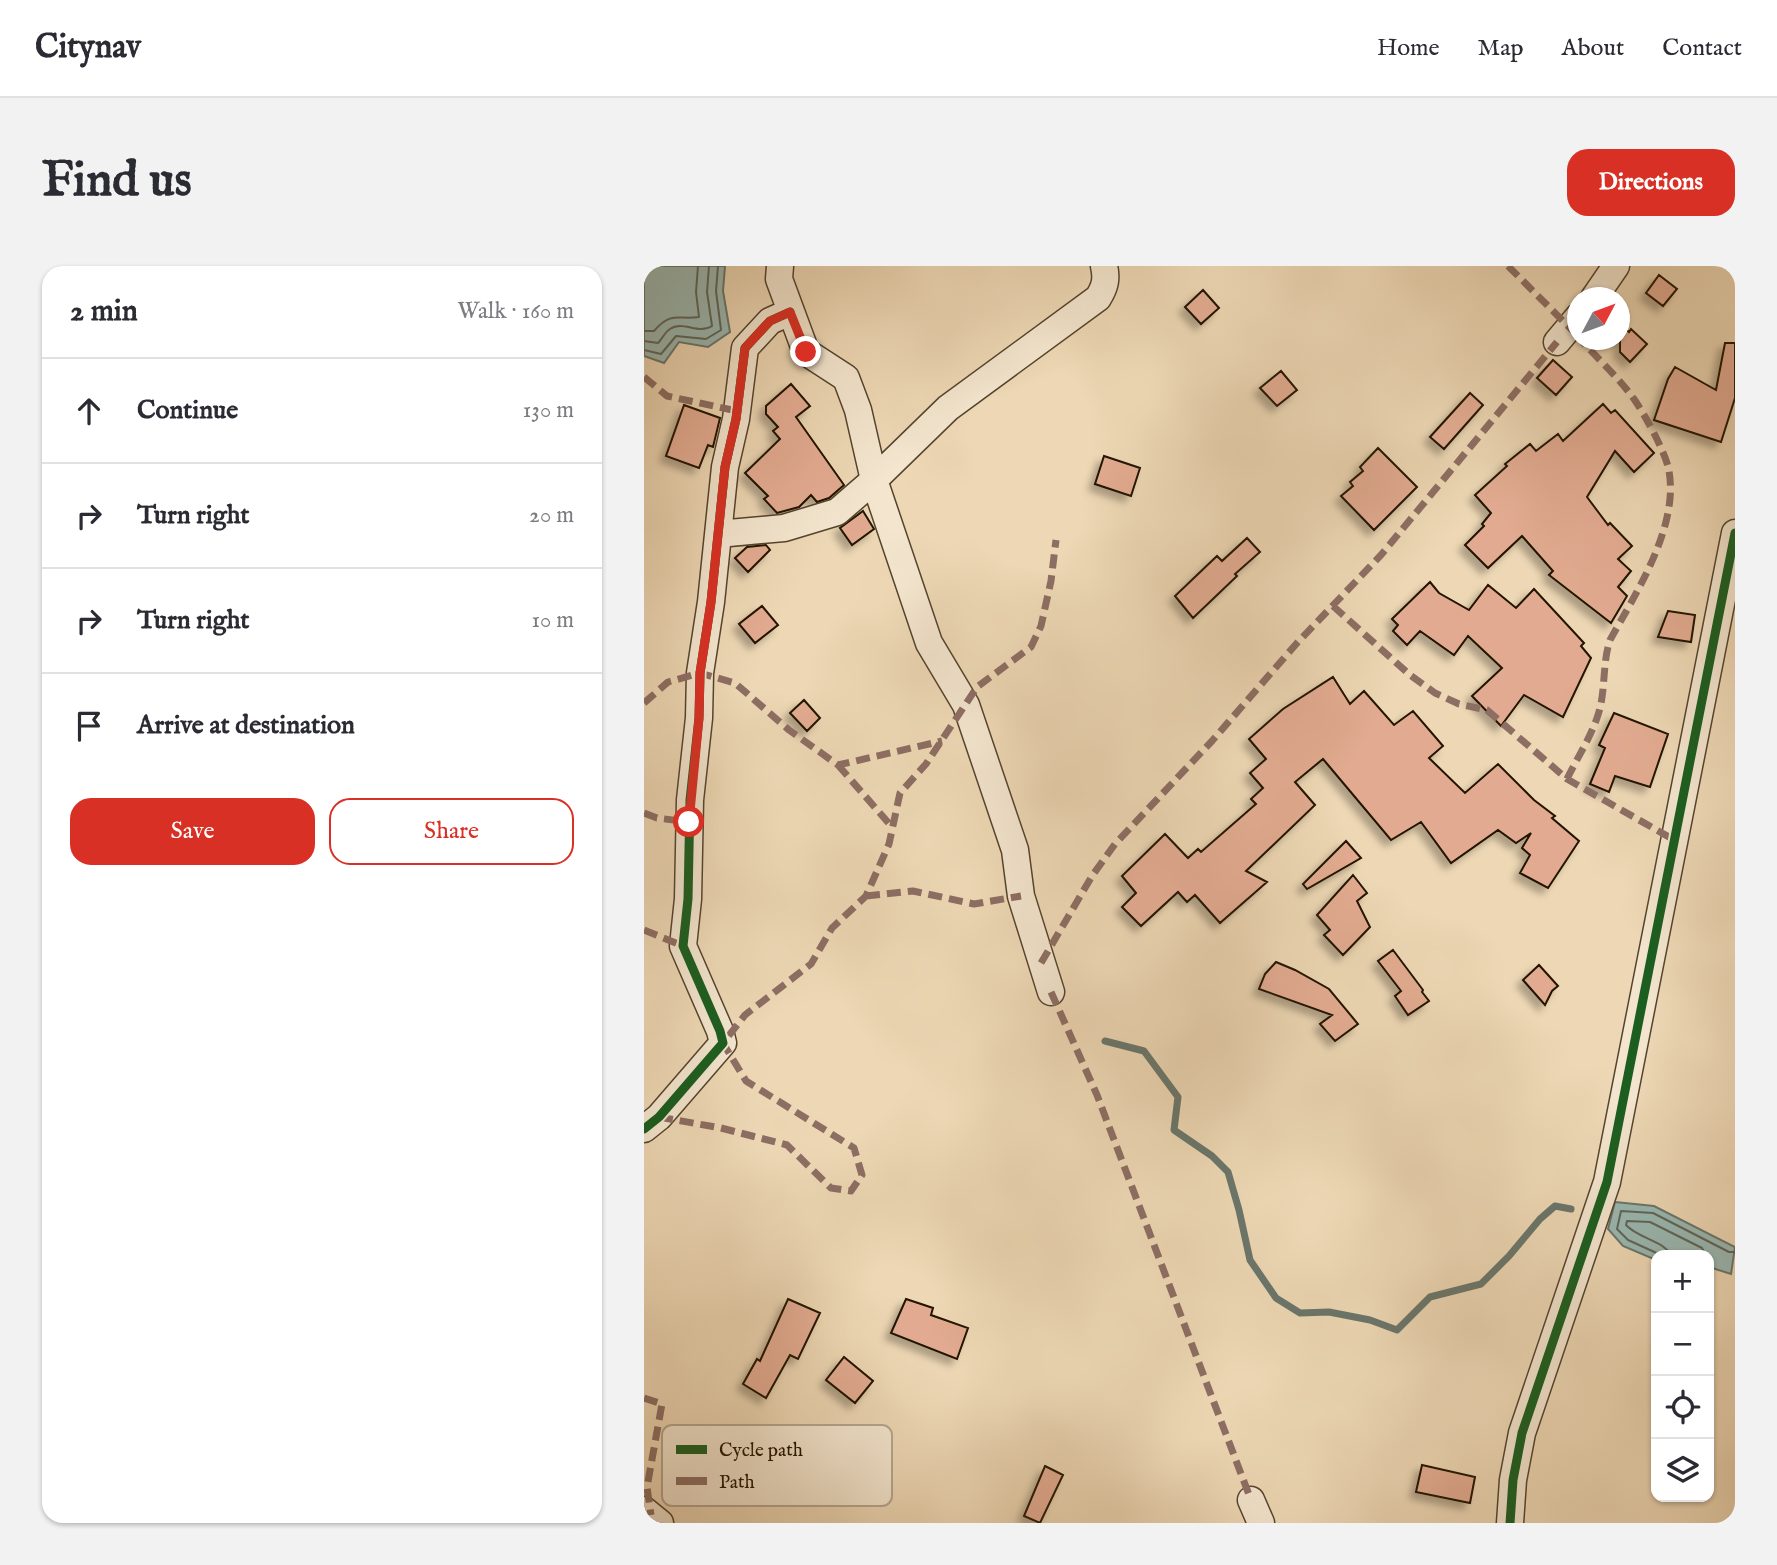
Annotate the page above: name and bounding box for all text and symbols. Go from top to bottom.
text: Citynav [35,27,141,69]
text: Home [1377,33,1440,64]
text: Map [1478,33,1524,64]
text: About [1562,33,1624,64]
text: Contact [1662,33,1742,64]
button: Directions [1567,149,1735,216]
text: Find us [42,151,192,213]
north arrow [1567,287,1630,350]
text: 2 min [70,293,138,331]
text: Walk · 160 m [457,297,574,326]
route end [790,336,821,367]
icon: ahead [70,392,108,430]
text: Continue [137,394,238,427]
text: 130 m [523,396,574,425]
icon: right [70,497,108,535]
text: Turn right [137,499,250,532]
text: 20 m [529,501,574,530]
icon: right [70,602,108,640]
text: Turn right [137,604,250,637]
text: 10 m [531,606,574,635]
icon: arrive [70,707,108,745]
text: Arrive at destination [137,709,355,742]
button: Save [70,798,315,865]
button: Share [329,798,574,865]
route start [673,806,704,837]
map controls [1651,1250,1714,1502]
button: + [1651,1250,1714,1313]
button: − [1651,1313,1714,1376]
button: locate [1651,1376,1714,1439]
legend [662,1425,892,1506]
text: Cycle path [719,1439,803,1463]
button: layers [1651,1439,1714,1502]
text: Path [719,1471,755,1495]

